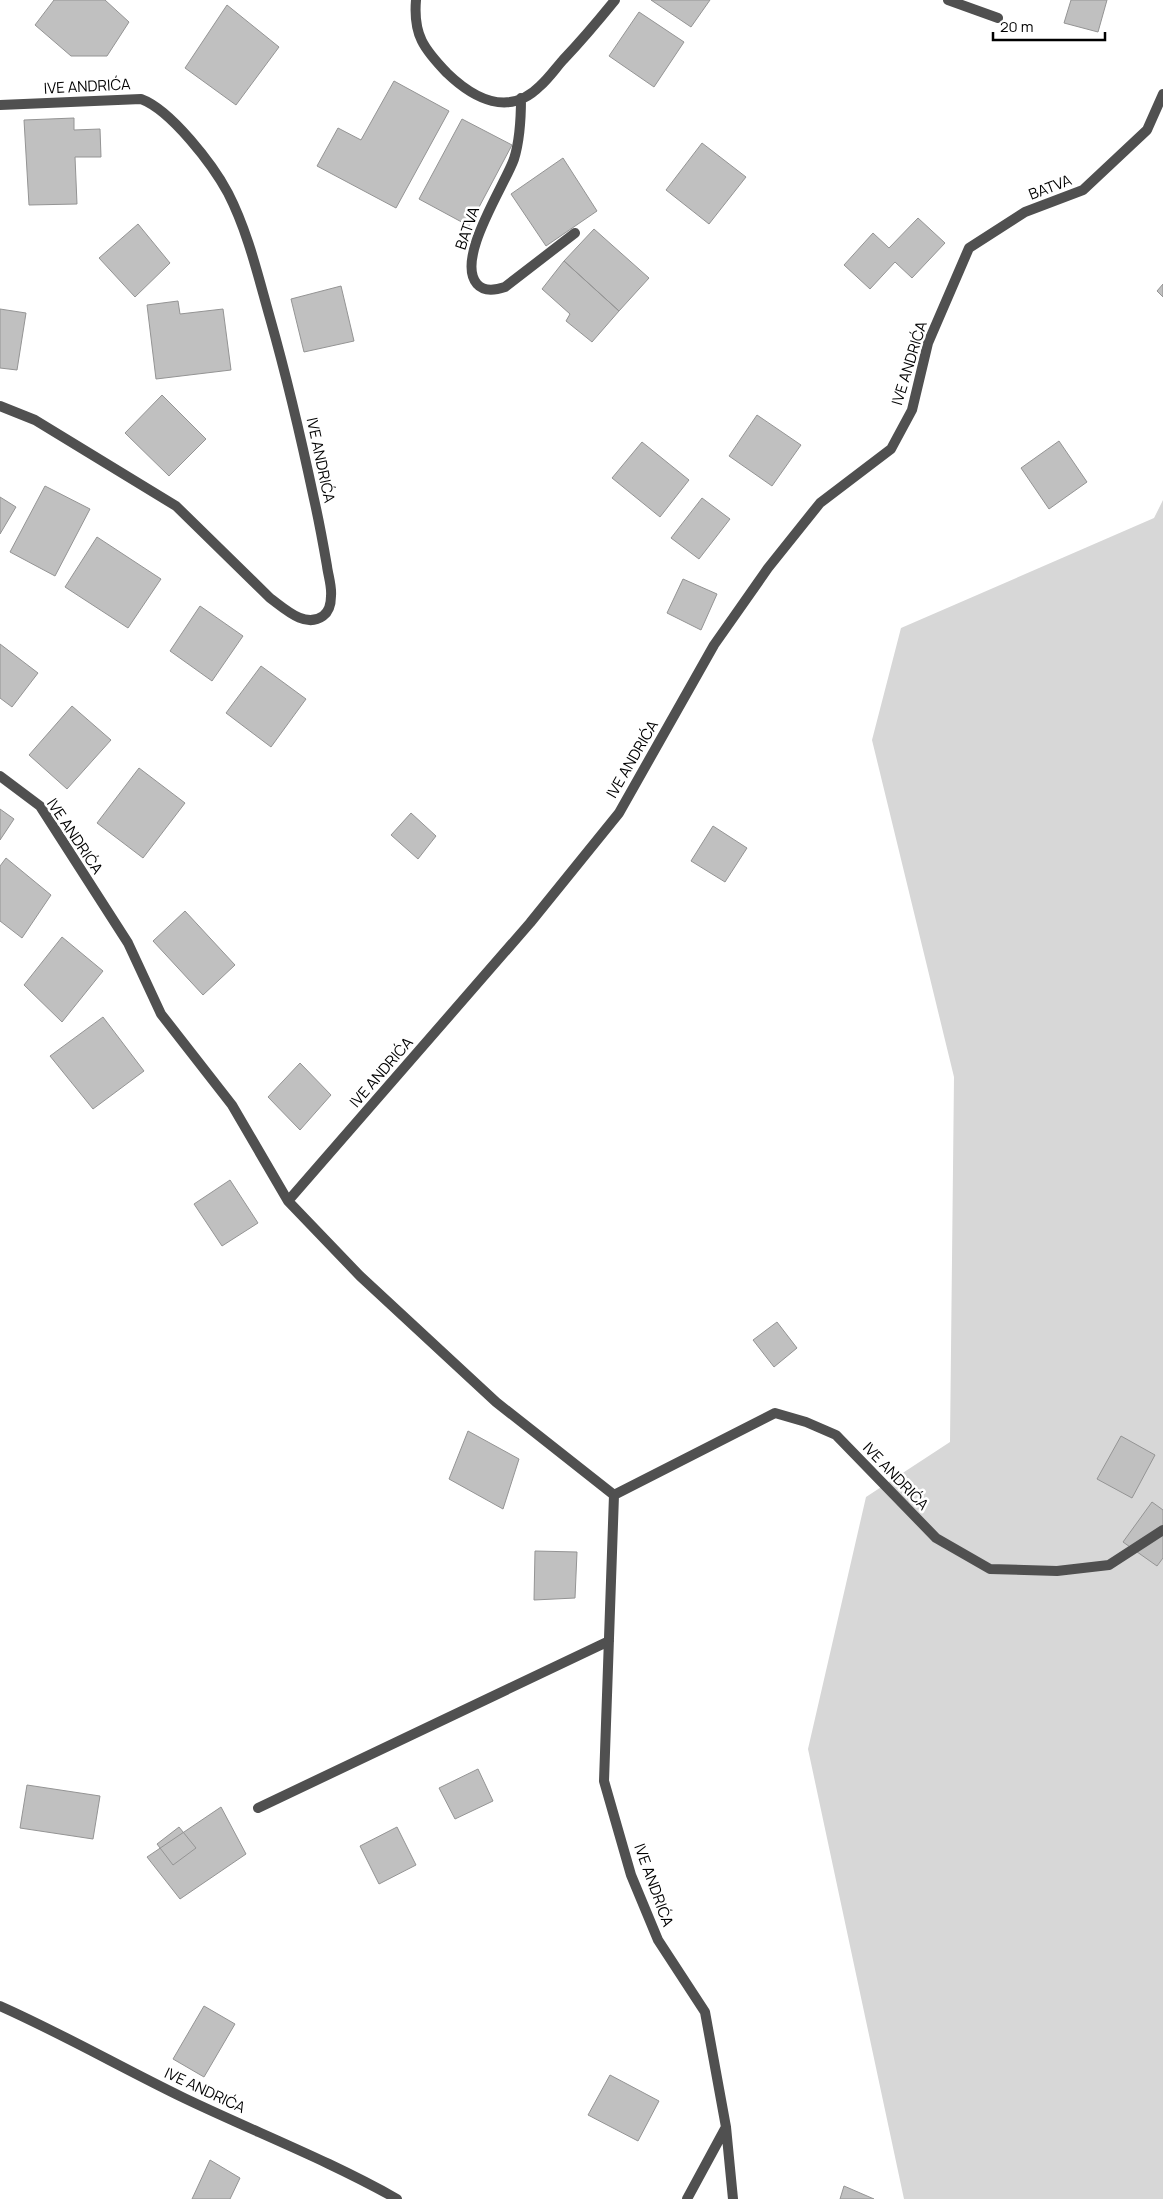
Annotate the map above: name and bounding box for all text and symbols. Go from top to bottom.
scale bar [993,10,1106,42]
text: 20 m [1000,16,1033,37]
street label: IVE ANDRIĆA [43,73,131,99]
street label: BATVA [1026,169,1075,205]
street label: BATVA [450,203,484,252]
street label: IVE ANDRIĆA [886,318,932,408]
street label: IVE ANDRIĆA [302,415,340,505]
street label: IVE ANDRIĆA [601,716,663,802]
street label: IVE ANDRIĆA [42,794,108,878]
street label: IVE ANDRIĆA [345,1032,418,1112]
street label: IVE ANDRIĆA [858,1437,934,1515]
street label: IVE ANDRIĆA [629,1841,679,1930]
street label: IVE ANDRIĆA [161,2062,249,2118]

